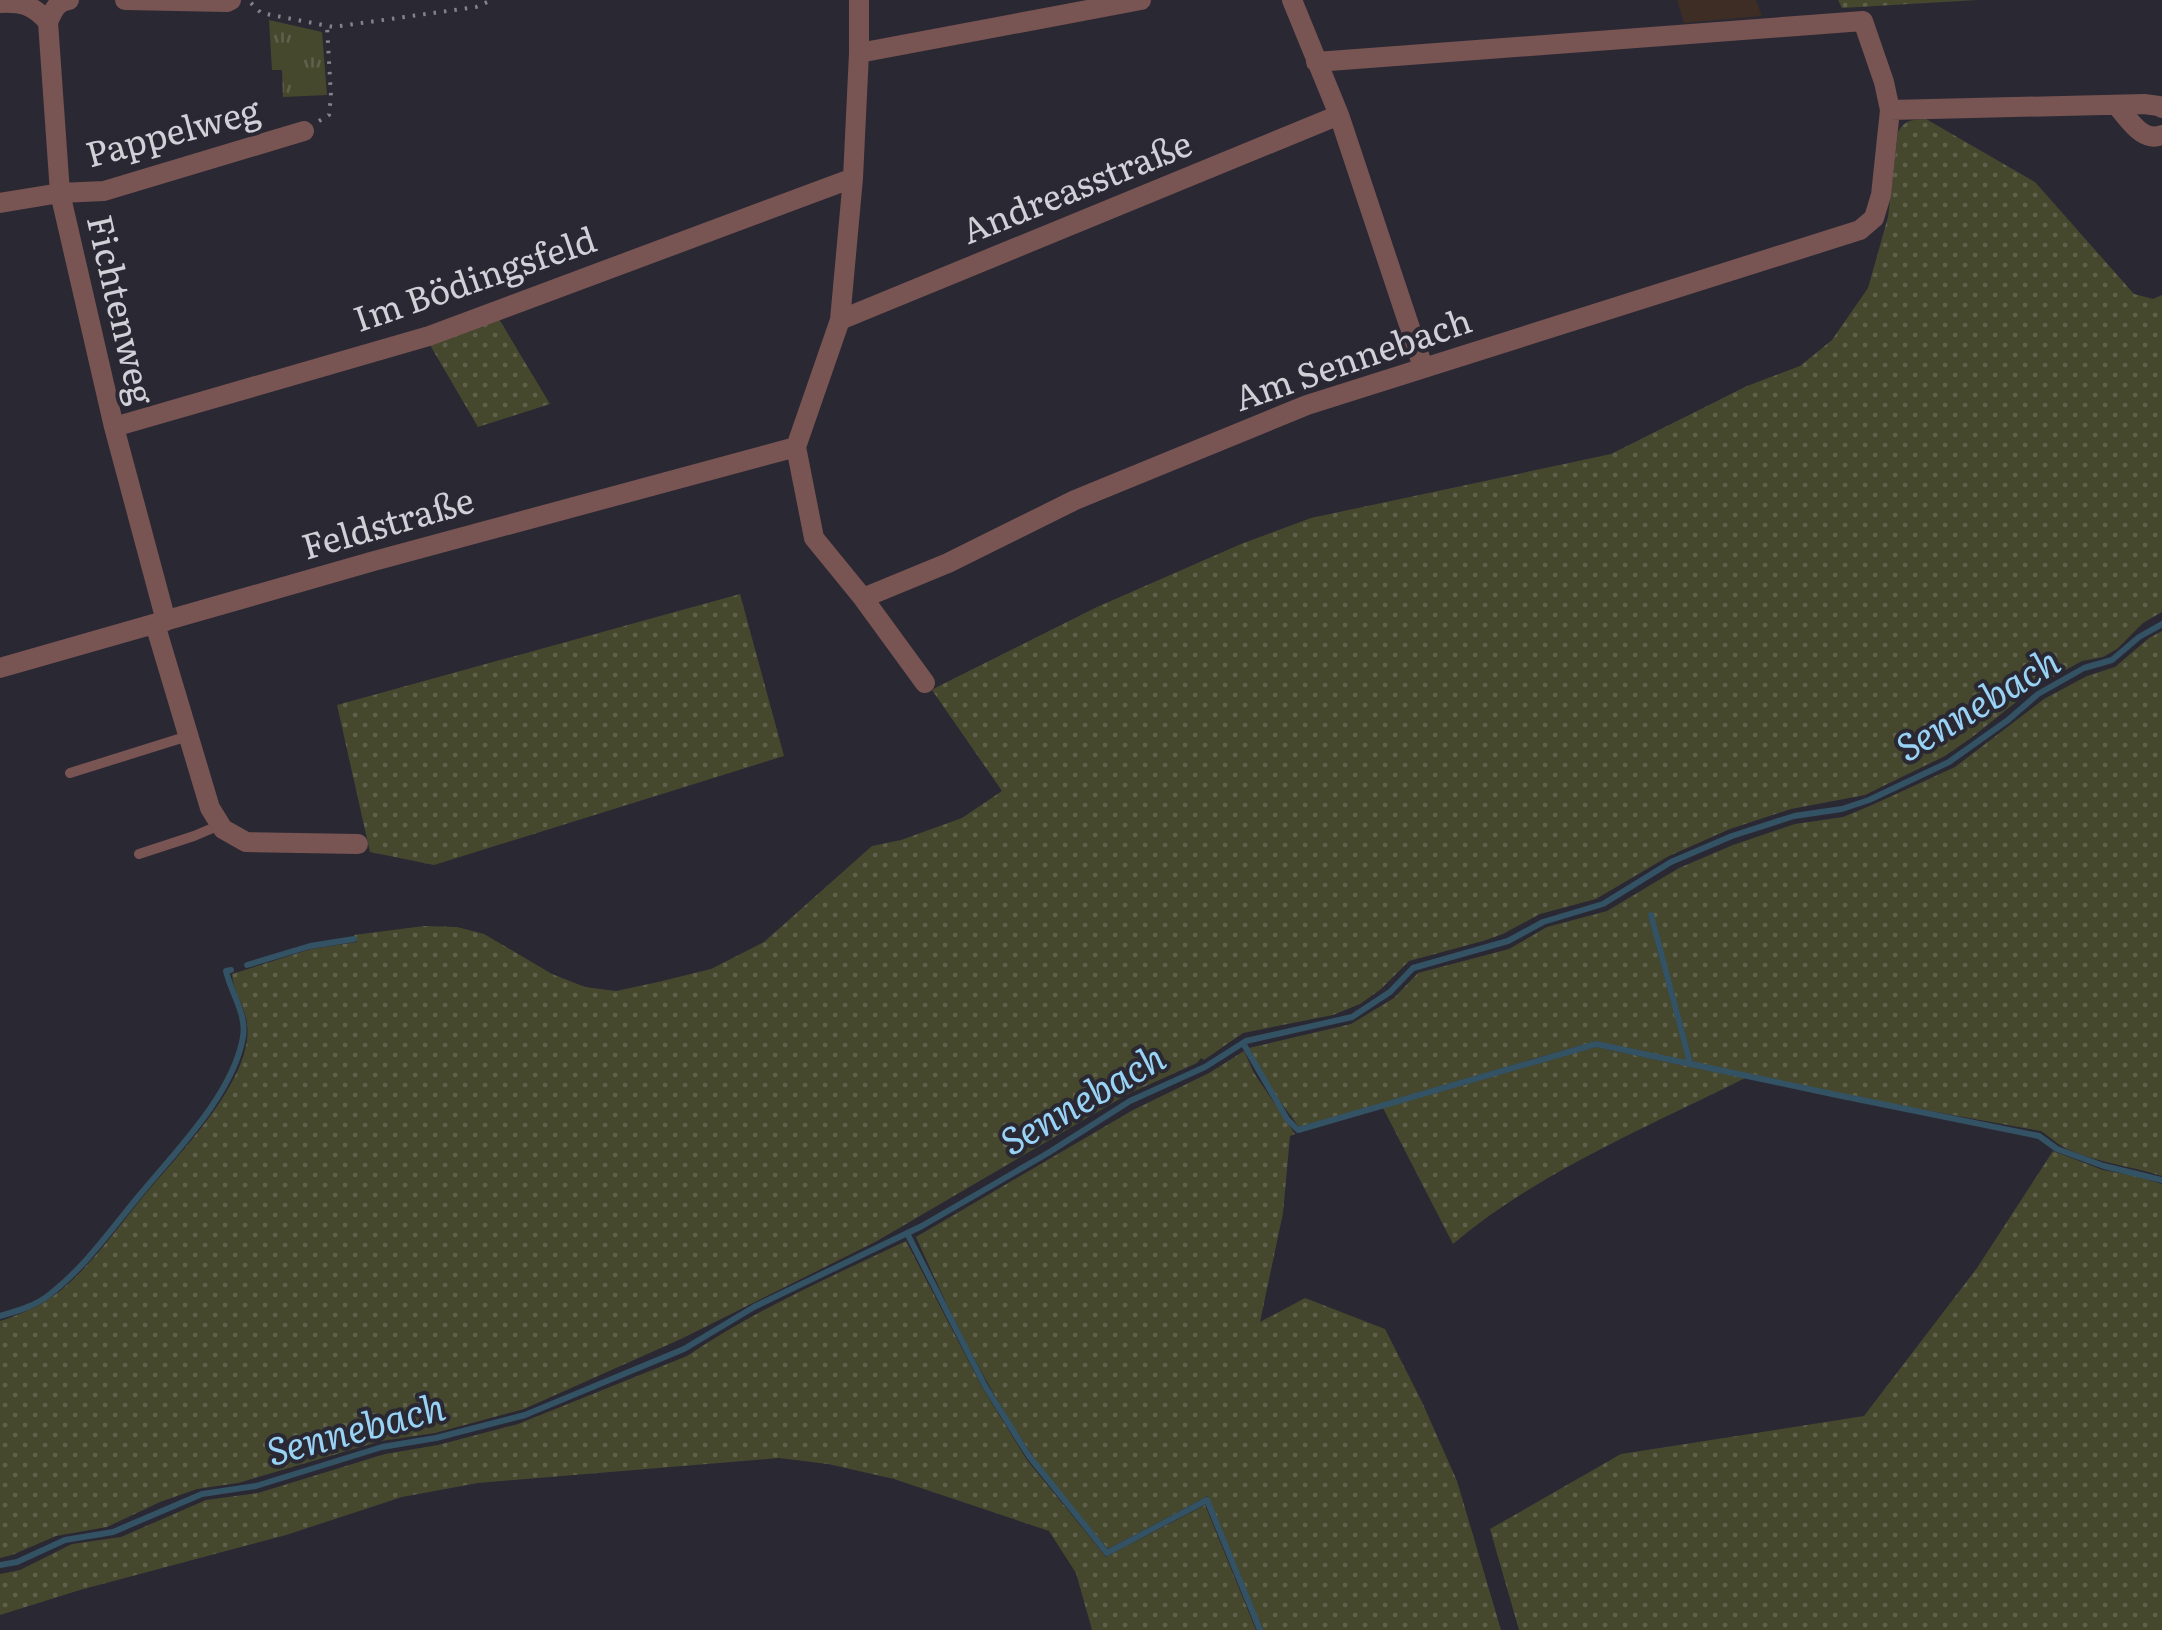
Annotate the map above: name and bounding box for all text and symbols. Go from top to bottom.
street label: Pappelweg [79,82,266,178]
street label: Andreasstraße [953,115,1199,255]
street label: Fichtenweg [76,209,170,410]
street label: Im Bödingsfeld [346,211,602,343]
street label: Am Sennebach [1226,292,1478,422]
street label: Feldstraße [295,472,479,570]
water label: Sennebach [1883,631,2069,773]
water label: Sennebach [988,1027,1174,1167]
water label: Sennebach [260,1376,450,1478]

